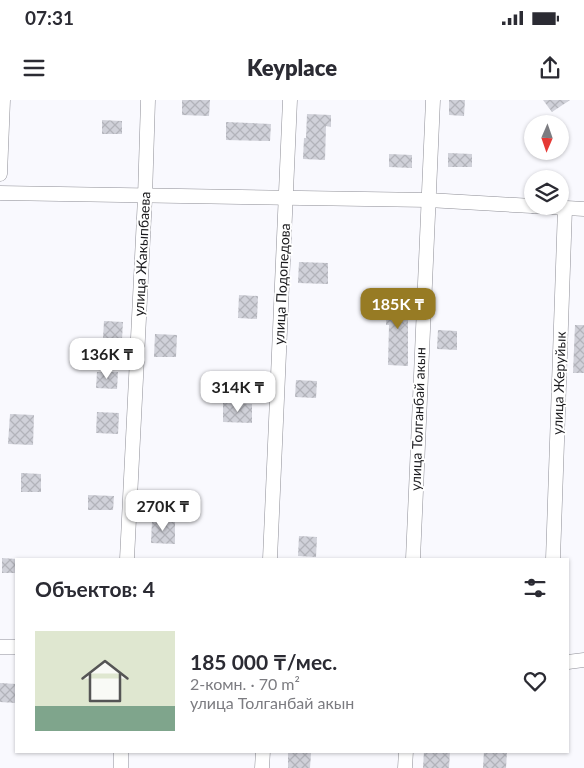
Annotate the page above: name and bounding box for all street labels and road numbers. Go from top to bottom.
street label: улица Жакыпбаева [130,191,153,317]
street label: улица Подопедова [270,223,293,345]
street label: улица Жеруйык [548,330,569,435]
street label: улица Толганбай акын [406,347,429,491]

